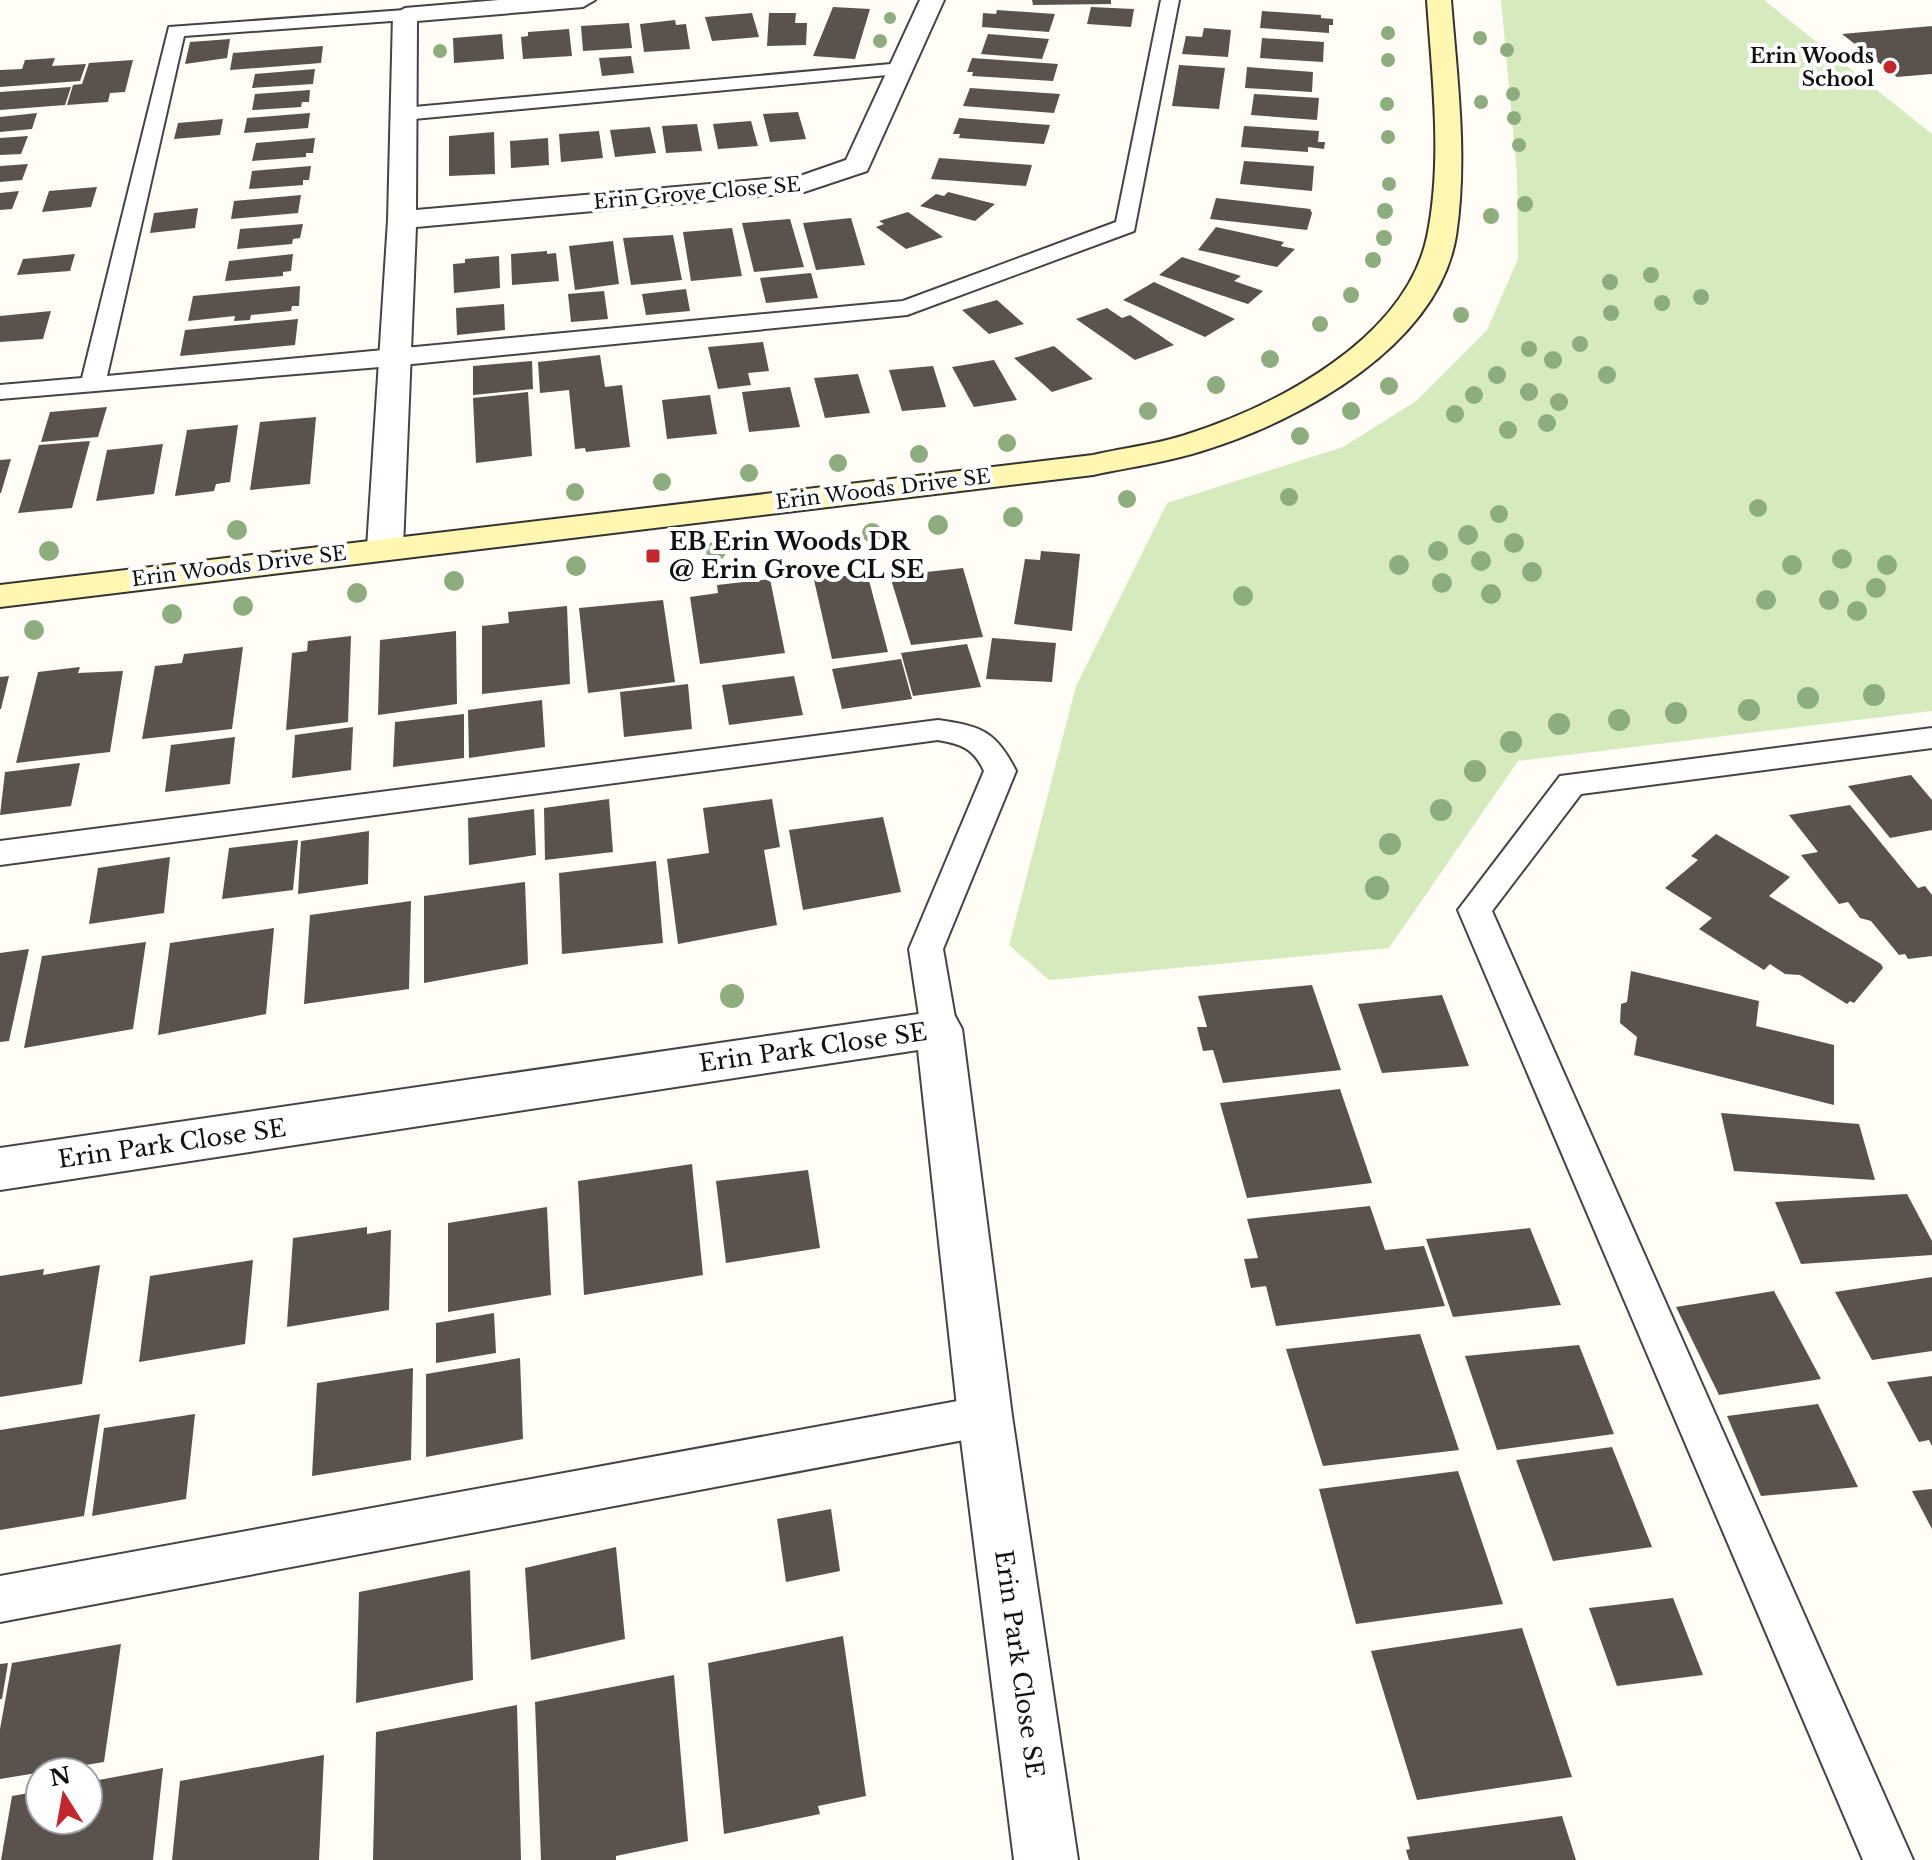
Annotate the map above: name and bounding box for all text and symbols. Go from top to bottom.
place label: Erin Woods School [1750,44,1874,91]
marker: Erin Woods School [1881,58,1899,76]
street label: Erin Grove Close SE [592,172,802,214]
street label: Erin Woods Drive SE [774,464,992,514]
place label: EB Erin Woods DR @ Erin Grove CL SE [669,527,924,584]
street label: Erin Woods Drive SE [130,541,348,591]
marker: EB Erin Woods DR @ Erin Grove CL SE [644,547,662,565]
street label: Erin Park Close SE [697,1017,929,1078]
street label: Erin Park Close SE [56,1113,288,1174]
street label: Erin Park Close SE [989,1548,1050,1780]
north arrow [24,1756,104,1836]
text: N [48,1762,73,1792]

